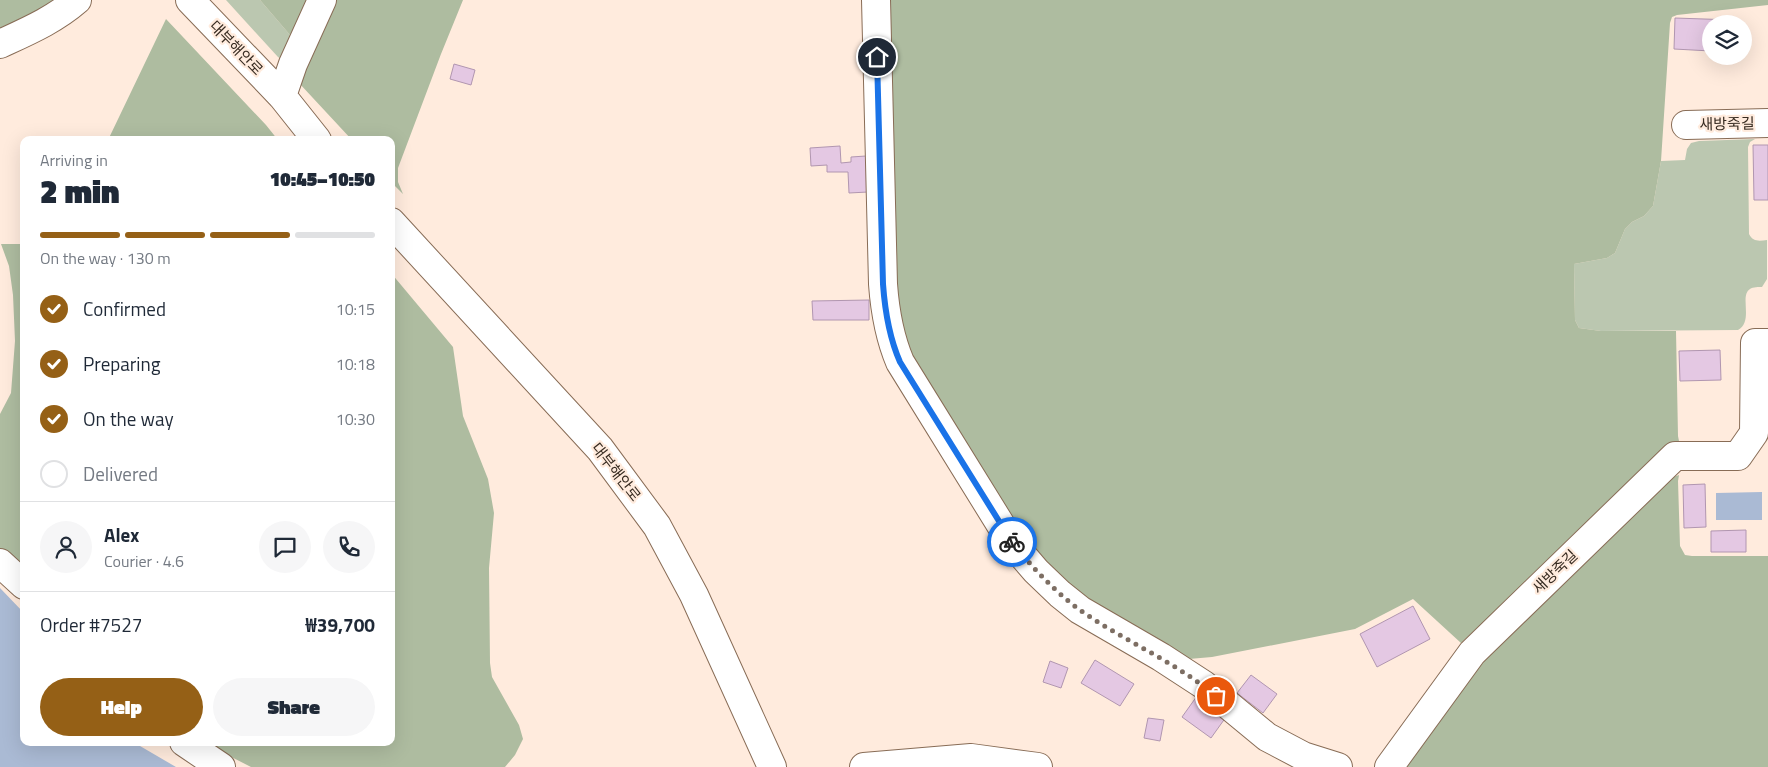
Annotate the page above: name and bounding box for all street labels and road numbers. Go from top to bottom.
street label: 대부해안로 [204,15,269,80]
street label: 새방죽길 [1699,112,1755,135]
street label: 대부해안로 [586,437,647,506]
street label: 새방죽길 [1527,544,1582,599]

